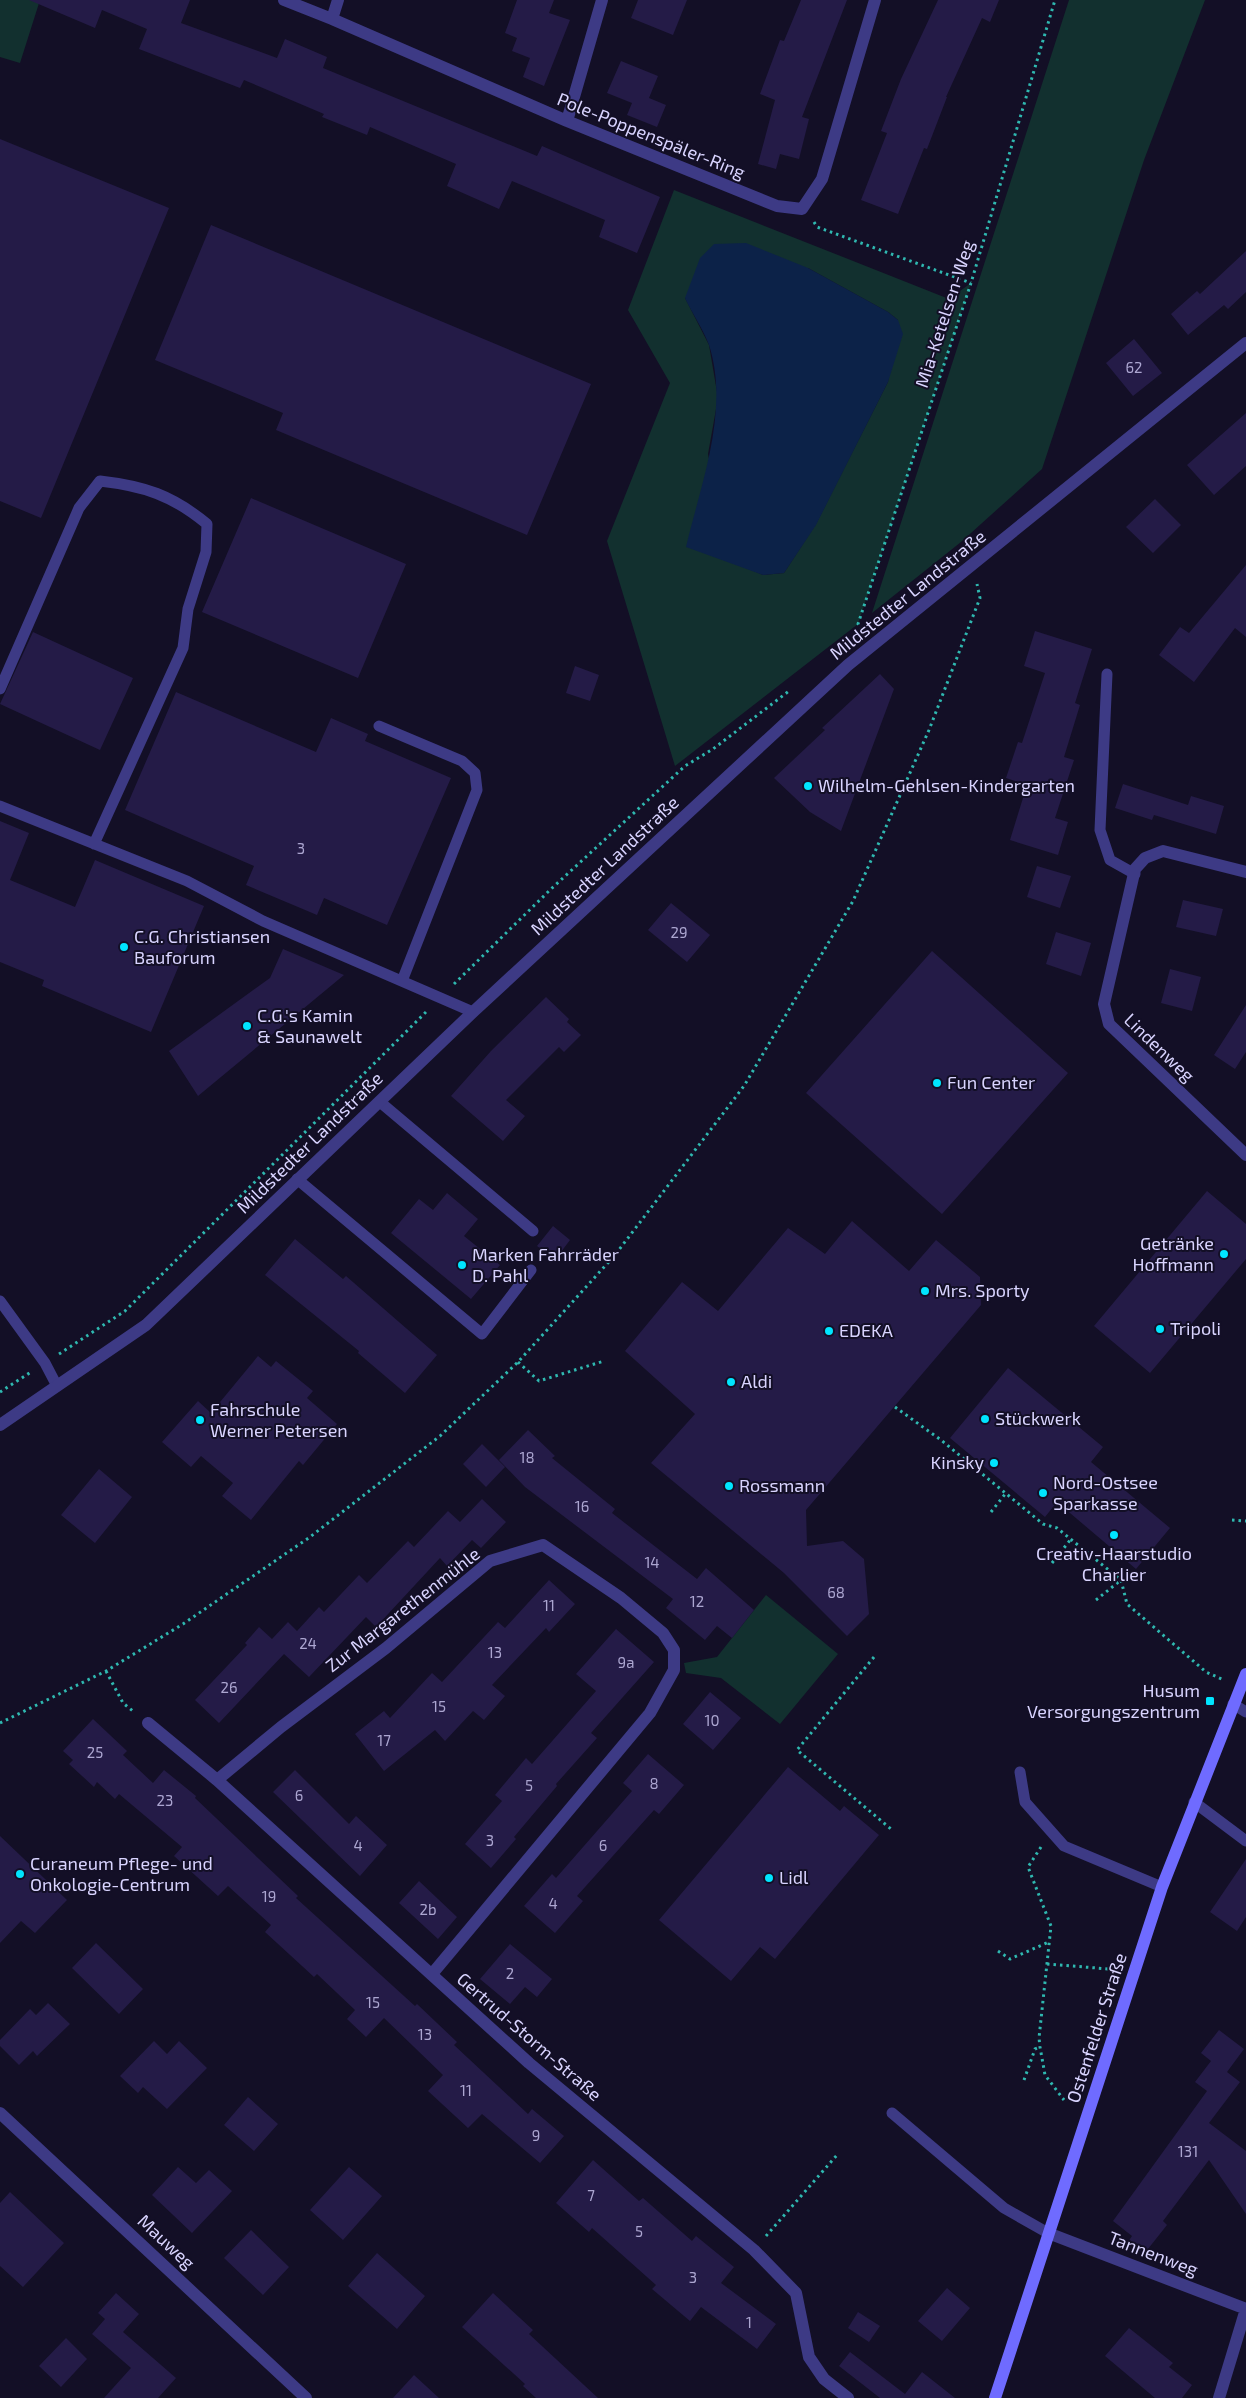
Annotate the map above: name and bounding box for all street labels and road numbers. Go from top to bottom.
street label: Pole-Poppenspäler-Ring [554,87,748,183]
street label: Mia-Ketelsen-Weg [910,237,978,390]
street label: Mildstedter Landstraße [825,525,990,664]
street label: Mildstedter Landstraße [526,791,683,939]
street label: Lindenweg [1120,1008,1199,1086]
street label: Mildstedter Landstraße [232,1067,387,1218]
street label: Zur Margarethenmühle [321,1542,484,1676]
street label: Ostenfelder Straße [1061,1950,1131,2105]
street label: Gertrud-Storm-Straße [453,1967,606,2105]
street label: Mauweg [133,2209,200,2273]
street label: Tannenweg [1105,2226,1201,2280]

